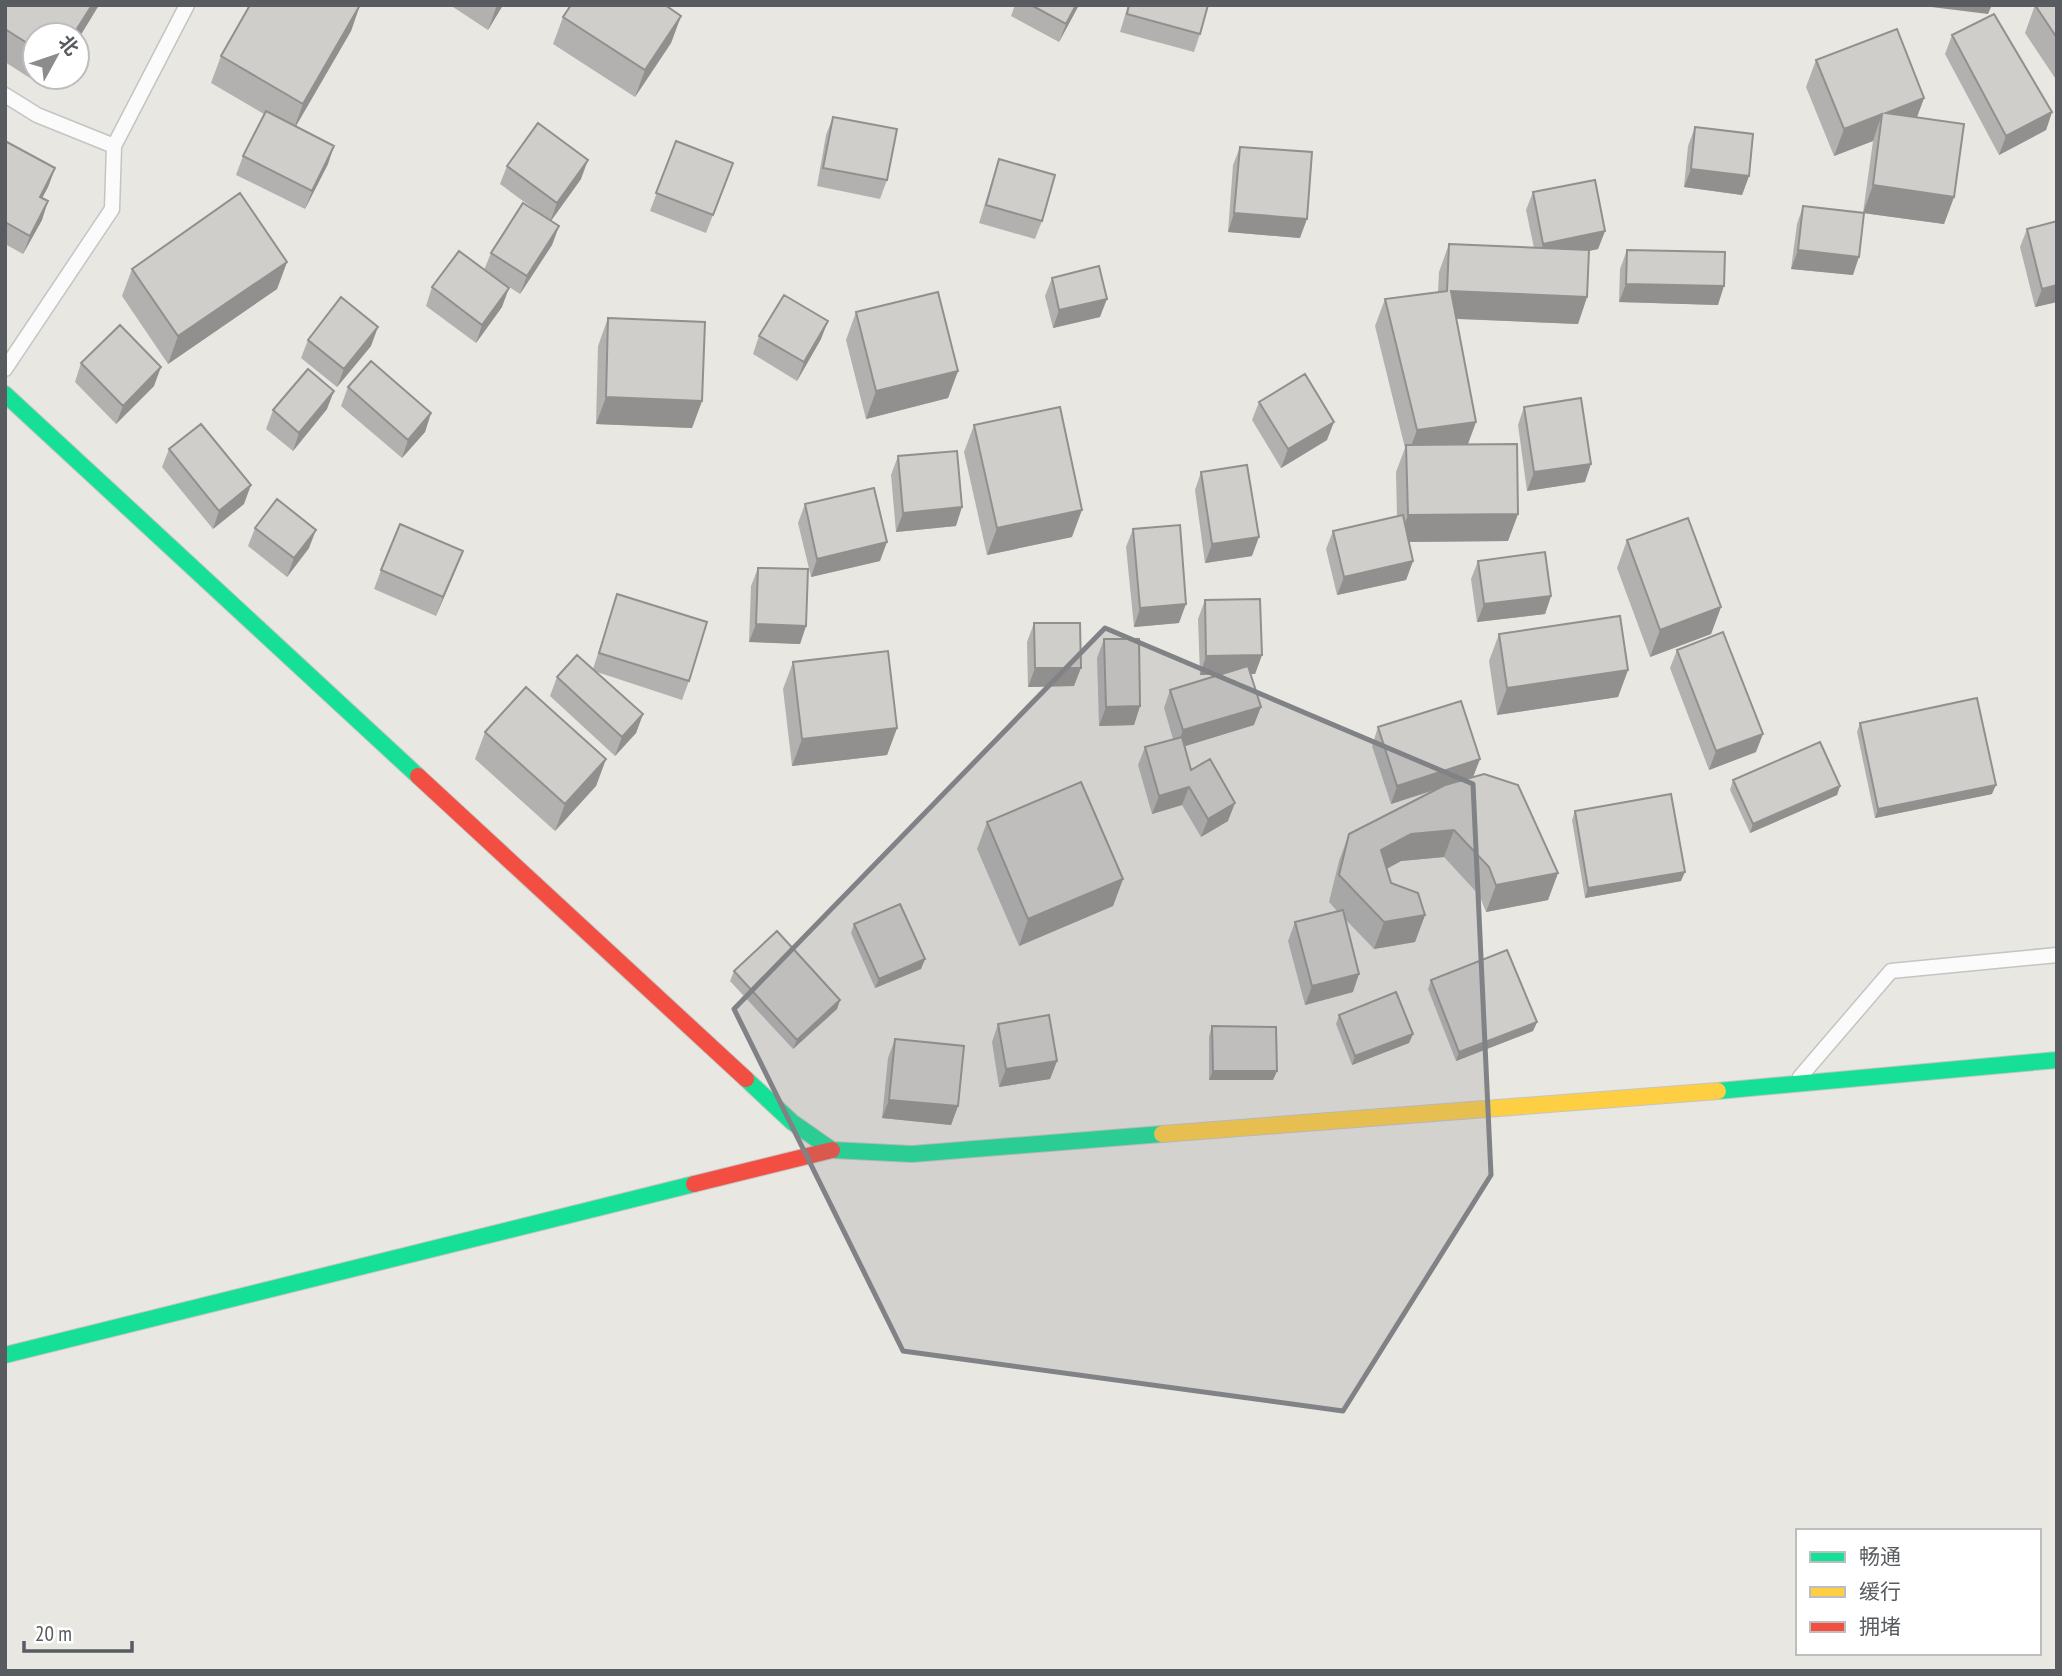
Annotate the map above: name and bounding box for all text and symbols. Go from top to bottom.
north arrow [21,21,91,91]
text: 北 [54,30,84,60]
legend [1796,1529,2041,1655]
text: 畅通 [1859,1543,1901,1570]
text: 缓行 [1859,1578,1901,1605]
scale bar [24,1610,133,1654]
text: 拥堵 [1859,1613,1901,1640]
text: 20 m [35,1620,72,1647]

